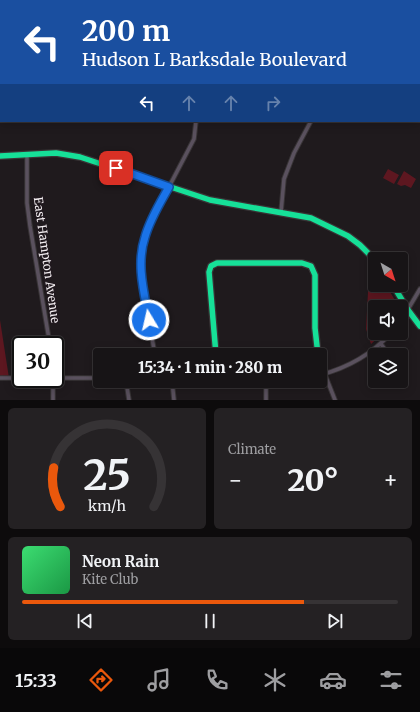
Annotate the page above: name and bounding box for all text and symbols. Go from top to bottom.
text: 200 m [82,13,170,49]
icon: left [16,16,68,68]
text: Hudson L Barksdale Boulevard [82,48,347,71]
icon: left [136,92,158,114]
icon: ahead [178,92,200,114]
icon: ahead [220,92,242,114]
icon: right [262,92,284,114]
pin [99,151,133,185]
icon: arrive [105,157,127,179]
street label: East Hampton Avenue [31,196,63,324]
north arrow [368,252,408,292]
map controls [368,252,408,388]
position arrow [128,299,170,341]
button: sound [368,300,408,340]
speed limit sign: 30 [12,336,64,388]
button: layers [368,348,408,388]
text: 15:34 · 1 min · 280 m [138,358,282,377]
text: Climate [228,441,276,458]
text: 25 [83,448,131,500]
text: 20° [287,461,339,499]
text: − [228,466,243,494]
text: + [383,466,398,494]
text: km/h [88,496,126,514]
text: Neon Rain [82,552,159,571]
text: Kite Club [82,571,138,588]
icon: previous [74,610,96,632]
icon: pause [199,610,221,632]
icon: next [324,610,346,632]
icon: directions [87,666,115,694]
icon: music [145,666,173,694]
icon: phone [203,666,231,694]
icon: climate [261,666,289,694]
icon: car [319,666,347,694]
icon: filters [377,666,405,694]
text: 15:33 [15,669,57,692]

